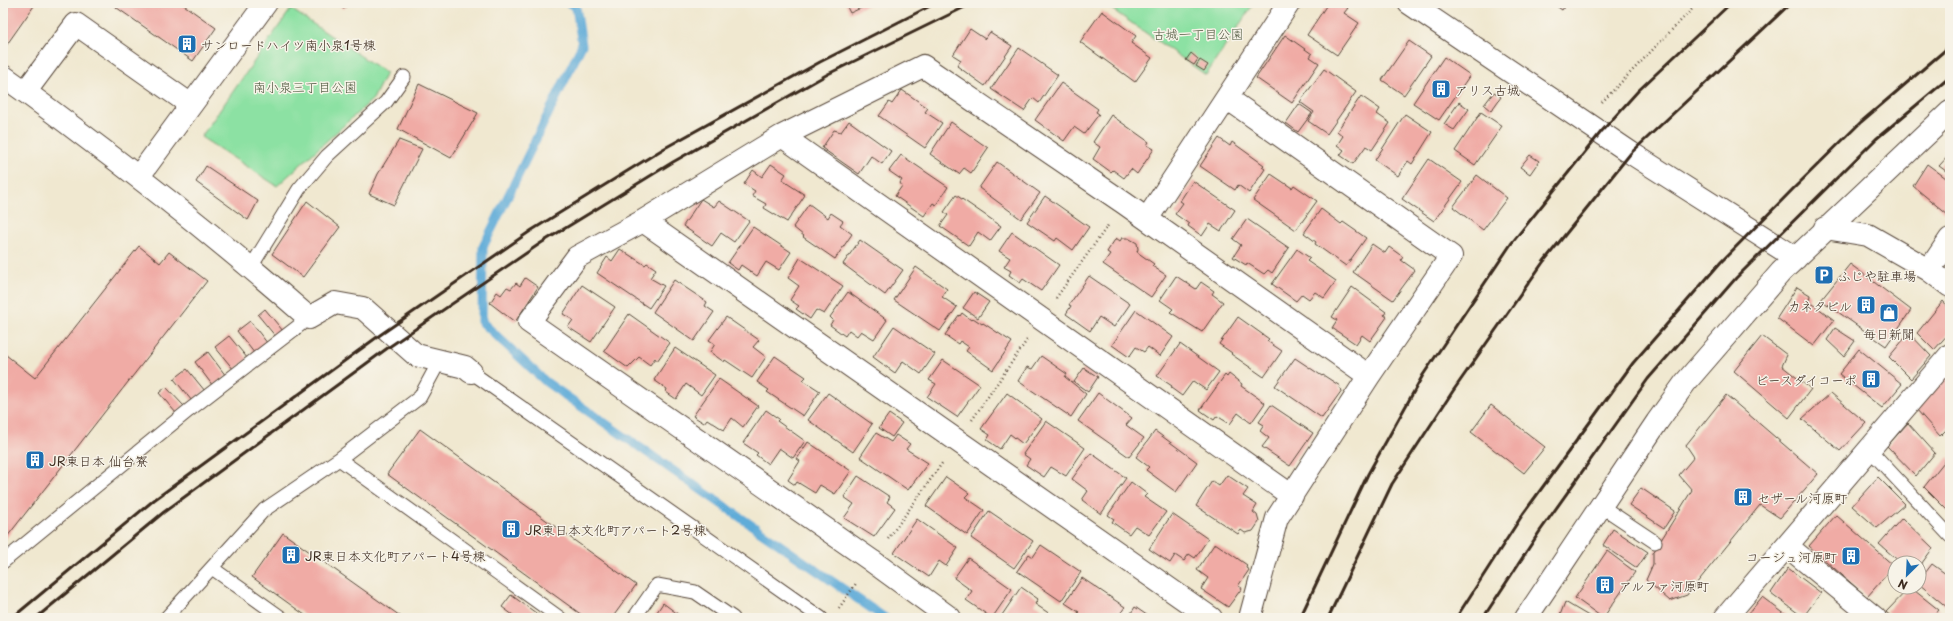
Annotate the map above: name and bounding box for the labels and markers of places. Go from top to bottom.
building icon: サンロードハイツ南小泉1号棟 [176,33,198,55]
place label: サンロードハイツ南小泉1号棟 [201,35,376,54]
building icon: アリス古城 [1430,78,1452,100]
place label: アリス古城 [1455,80,1520,99]
parking icon: ふじや駐車場 [1813,264,1835,286]
place label: ふじや駐車場 [1838,266,1916,285]
building icon: カネタビル [1855,294,1877,316]
place label: カネタビル [1788,296,1852,315]
shop icon: 毎日新聞 [1878,302,1900,324]
place label: 毎日新聞 [1863,324,1915,343]
building icon: ビースダイコーポ [1860,368,1882,390]
place label: ビースダイコーポ [1755,370,1857,389]
building icon: JR東日本 仙台寮 [24,449,46,471]
place label: JR東日本 仙台寮 [49,451,148,470]
building icon: セザール河原町 [1732,486,1754,508]
place label: セザール河原町 [1757,488,1847,507]
building icon: JR東日本文化町アパート2号棟 [500,518,522,540]
place label: JR東日本文化町アパート2号棟 [525,520,706,539]
building icon: JR東日本文化町アパート4号棟 [280,544,302,566]
building icon: コージュ河原町 [1840,545,1862,567]
place label: JR東日本文化町アパート4号棟 [305,546,486,565]
place label: コージュ河原町 [1746,547,1837,566]
building icon: アルファ河原町 [1594,574,1616,596]
place label: アルファ河原町 [1619,576,1709,595]

